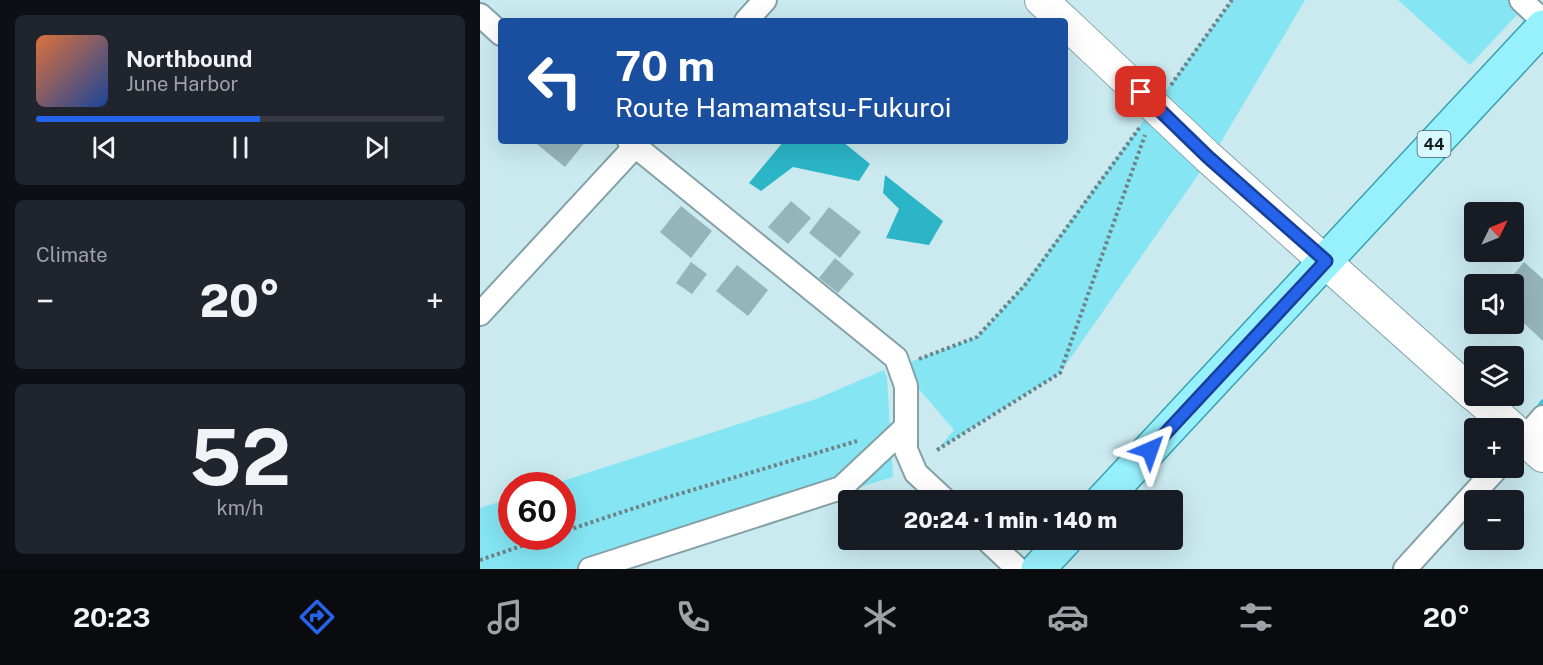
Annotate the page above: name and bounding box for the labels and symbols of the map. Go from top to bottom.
pin [1115,66,1166,117]
road number: 44 [1418,131,1450,157]
north arrow [1464,202,1524,262]
position arrow [1118,418,1182,482]
speed limit sign: 60 [498,472,576,550]

